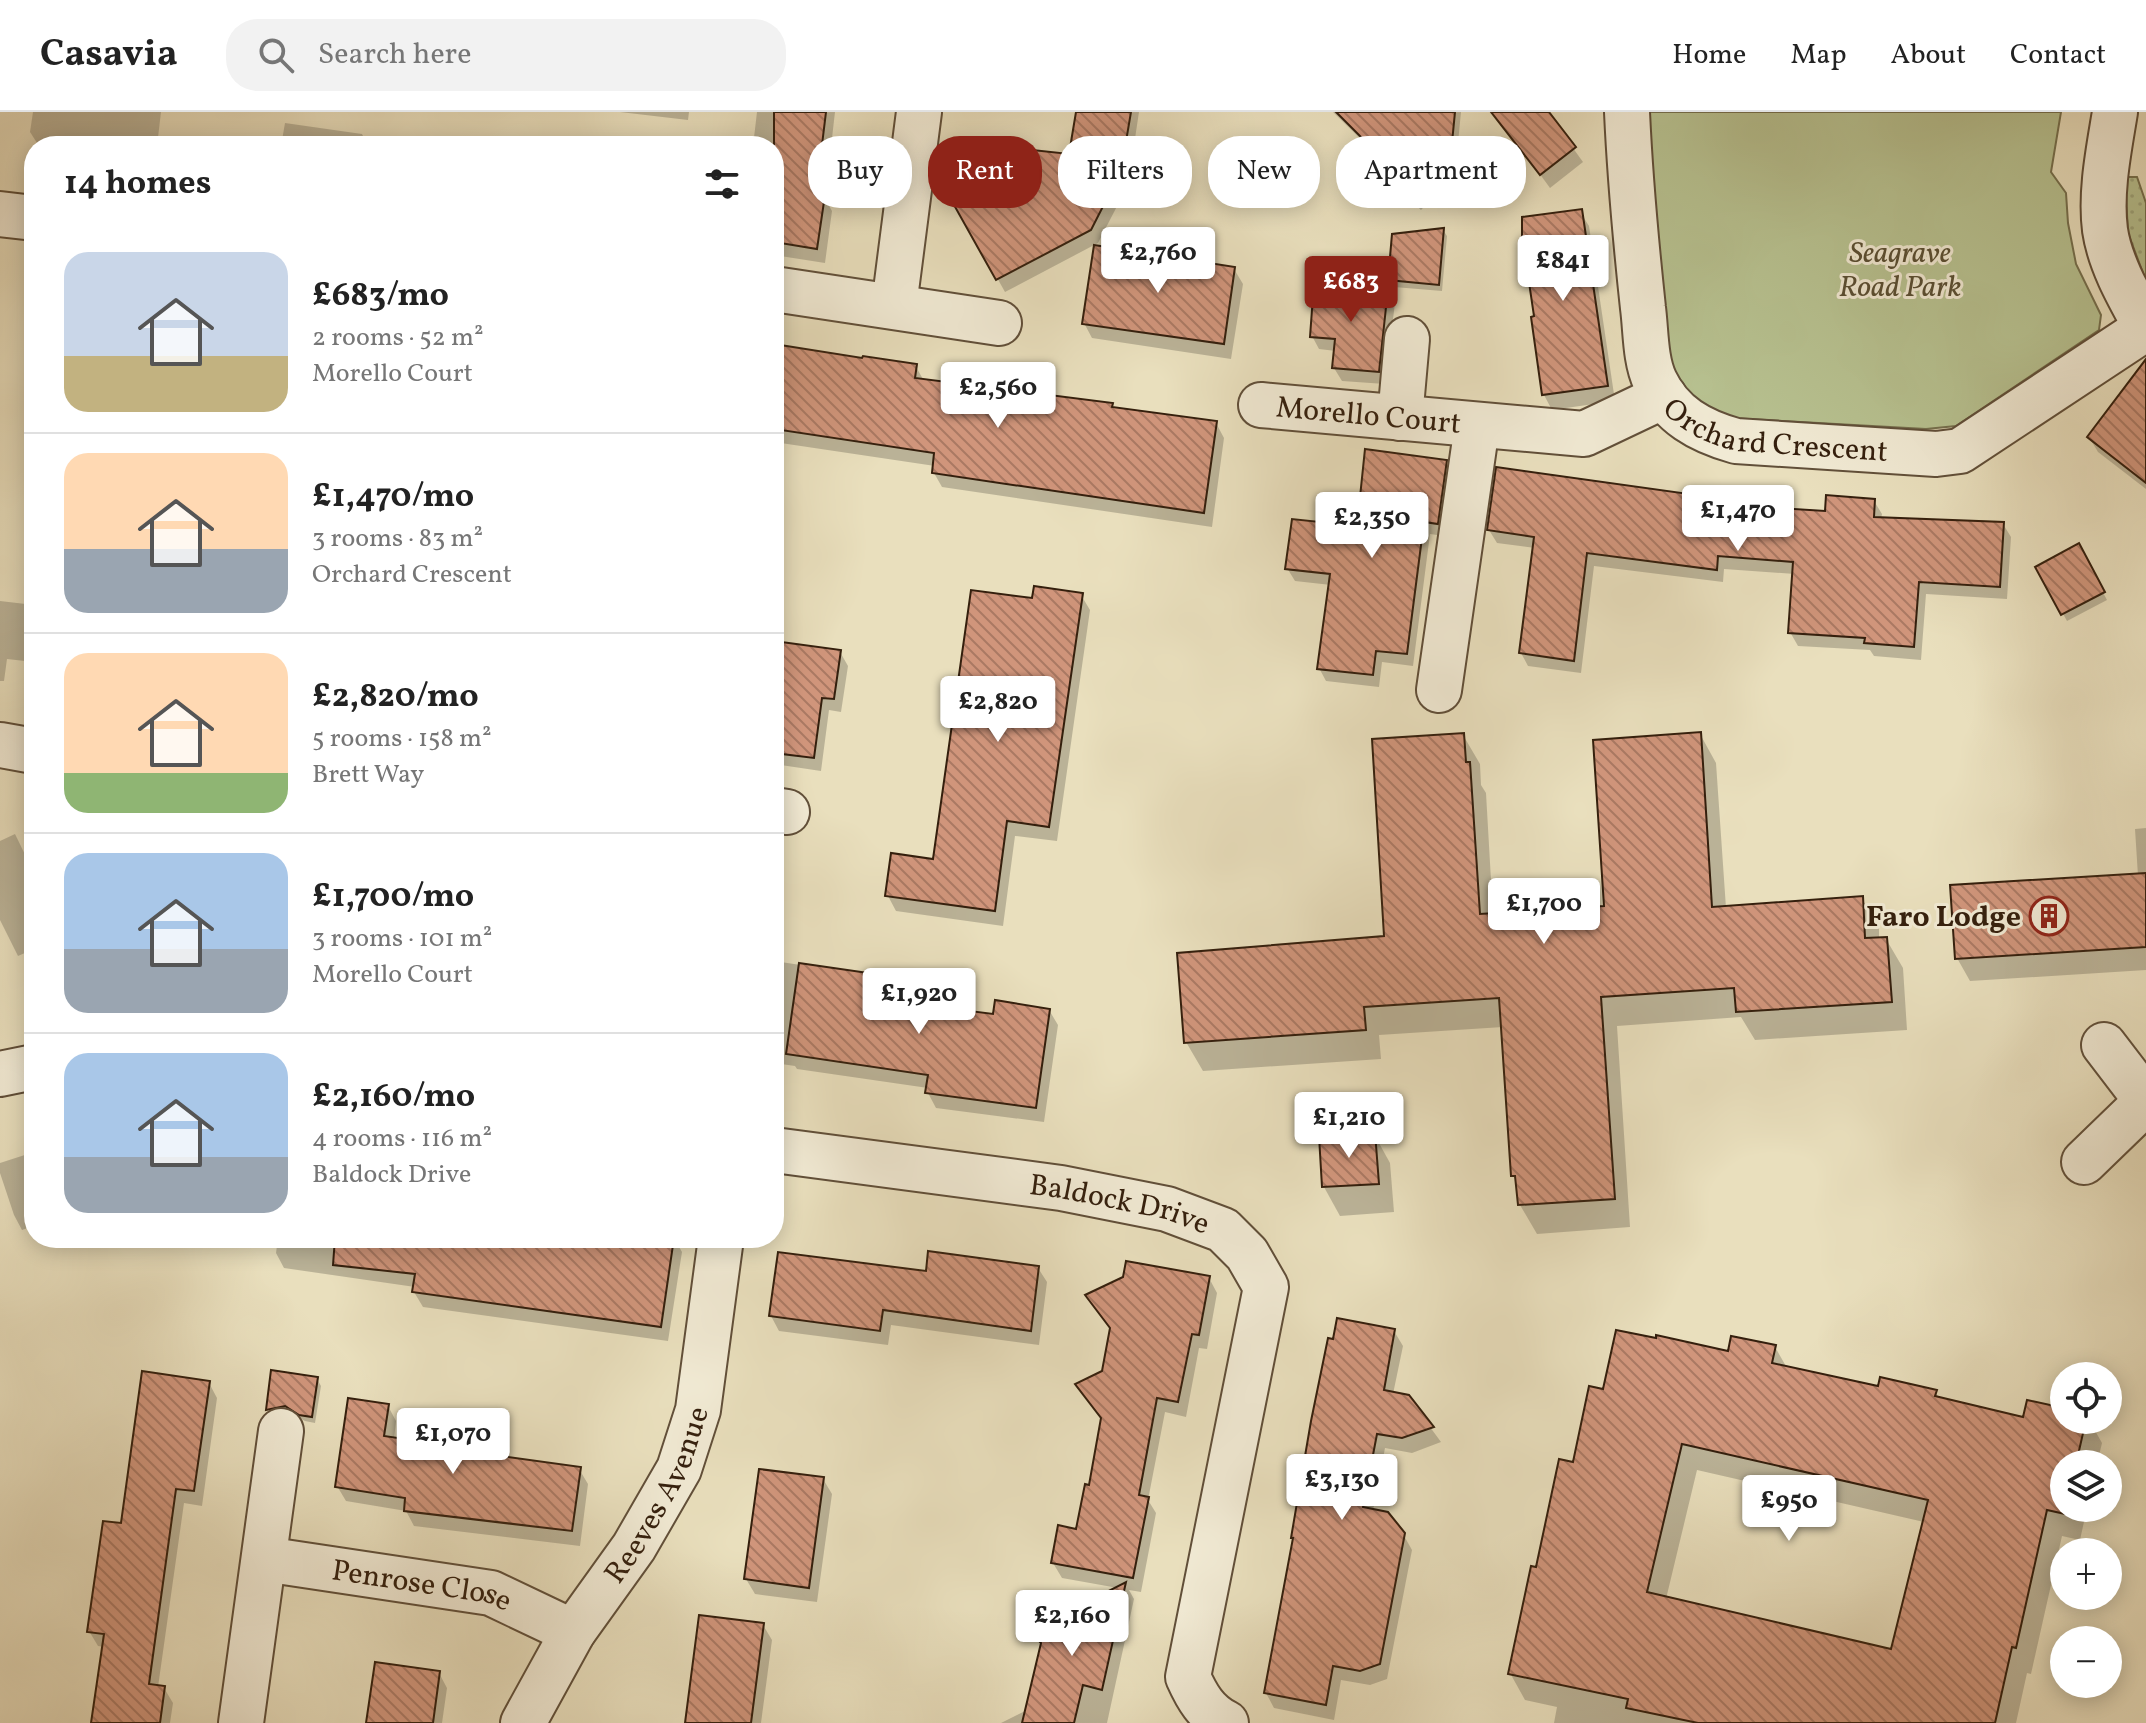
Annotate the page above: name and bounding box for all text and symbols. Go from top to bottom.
search box [226,19,786,91]
text: Casavia [40,29,178,82]
icon: search [254,33,298,77]
text: Search here [318,34,471,76]
text: Home [1672,36,1746,75]
text: Map [1790,36,1846,75]
text: About [1890,36,1966,75]
text: Contact [2010,36,2106,75]
chip: Buy [808,136,912,208]
chip: Rent [928,136,1042,208]
chip: Filters [1058,136,1192,208]
chip: New [1208,136,1320,208]
chip: Apartment [1336,136,1526,208]
text: 14 homes [64,161,211,208]
icon: filters [700,162,744,206]
pin: £2,760 [1093,227,1223,295]
park label: Seagrave Road Park [1839,233,1961,309]
text: £2,760 [1119,235,1197,271]
pin: £841 [1516,235,1610,303]
text: £841 [1536,243,1590,279]
pin: £683 [1304,256,1398,324]
text: £683 [1323,264,1379,300]
text: £683/mo [312,273,449,320]
icon: home [128,284,224,380]
text: 2 rooms · 52 m² [312,320,484,356]
text: Morello Court [312,356,473,392]
pin: £2,560 [933,362,1063,430]
text: £2,560 [959,370,1037,406]
street label: Morello Court [1274,387,1463,446]
street label: Orchard Crescent [1652,389,1889,474]
text: £1,470/mo [312,474,474,521]
icon: home [128,485,224,581]
pin: £1,470 [1673,485,1803,553]
pin: £2,350 [1307,492,1437,560]
text: £1,470 [1700,493,1776,529]
text: £2,350 [1333,500,1411,536]
text: 3 rooms · 83 m² [312,521,483,557]
text: Orchard Crescent [312,557,512,593]
text: £2,820/mo [312,674,479,721]
pin: £2,820 [933,676,1063,744]
text: £2,820 [958,684,1038,720]
icon: home [128,685,224,781]
text: 5 rooms · 158 m² [312,721,492,757]
text: Brett Way [312,757,424,793]
text: £1,700/mo [312,874,474,921]
pin: £1,700 [1479,878,1609,946]
icon: home [128,885,224,981]
text: £1,700 [1506,886,1582,922]
building icon: Faro Lodge [2028,895,2070,937]
place label: Faro Lodge [1866,897,2021,939]
text: 3 rooms · 101 m² [312,921,492,957]
text: Morello Court [312,957,473,993]
pin: £1,920 [854,968,984,1036]
text: £1,920 [881,976,957,1012]
text: £2,160/mo [312,1074,475,1121]
icon: home [128,1085,224,1181]
pin: £1,210 [1284,1092,1414,1160]
text: £1,210 [1313,1100,1385,1136]
text: 4 rooms · 116 m² [312,1121,492,1157]
text: Baldock Drive [312,1157,471,1193]
street label: Baldock Drive [1027,1165,1215,1246]
map controls [2050,1362,2122,1698]
button: locate [2050,1362,2122,1434]
street label: Reeves Avenue [595,1401,721,1593]
pin: £1,070 [388,1408,518,1476]
text: £1,070 [415,1416,491,1452]
button: layers [2050,1450,2122,1522]
pin: £3,130 [1277,1454,1407,1522]
text: £3,130 [1304,1462,1380,1498]
pin: £950 [1742,1475,1836,1543]
text: £950 [1760,1483,1818,1519]
button: + [2050,1538,2122,1610]
street label: Penrose Close [329,1550,519,1623]
pin: £2,160 [1007,1590,1137,1658]
text: £2,160 [1034,1598,1110,1634]
button: − [2050,1626,2122,1698]

